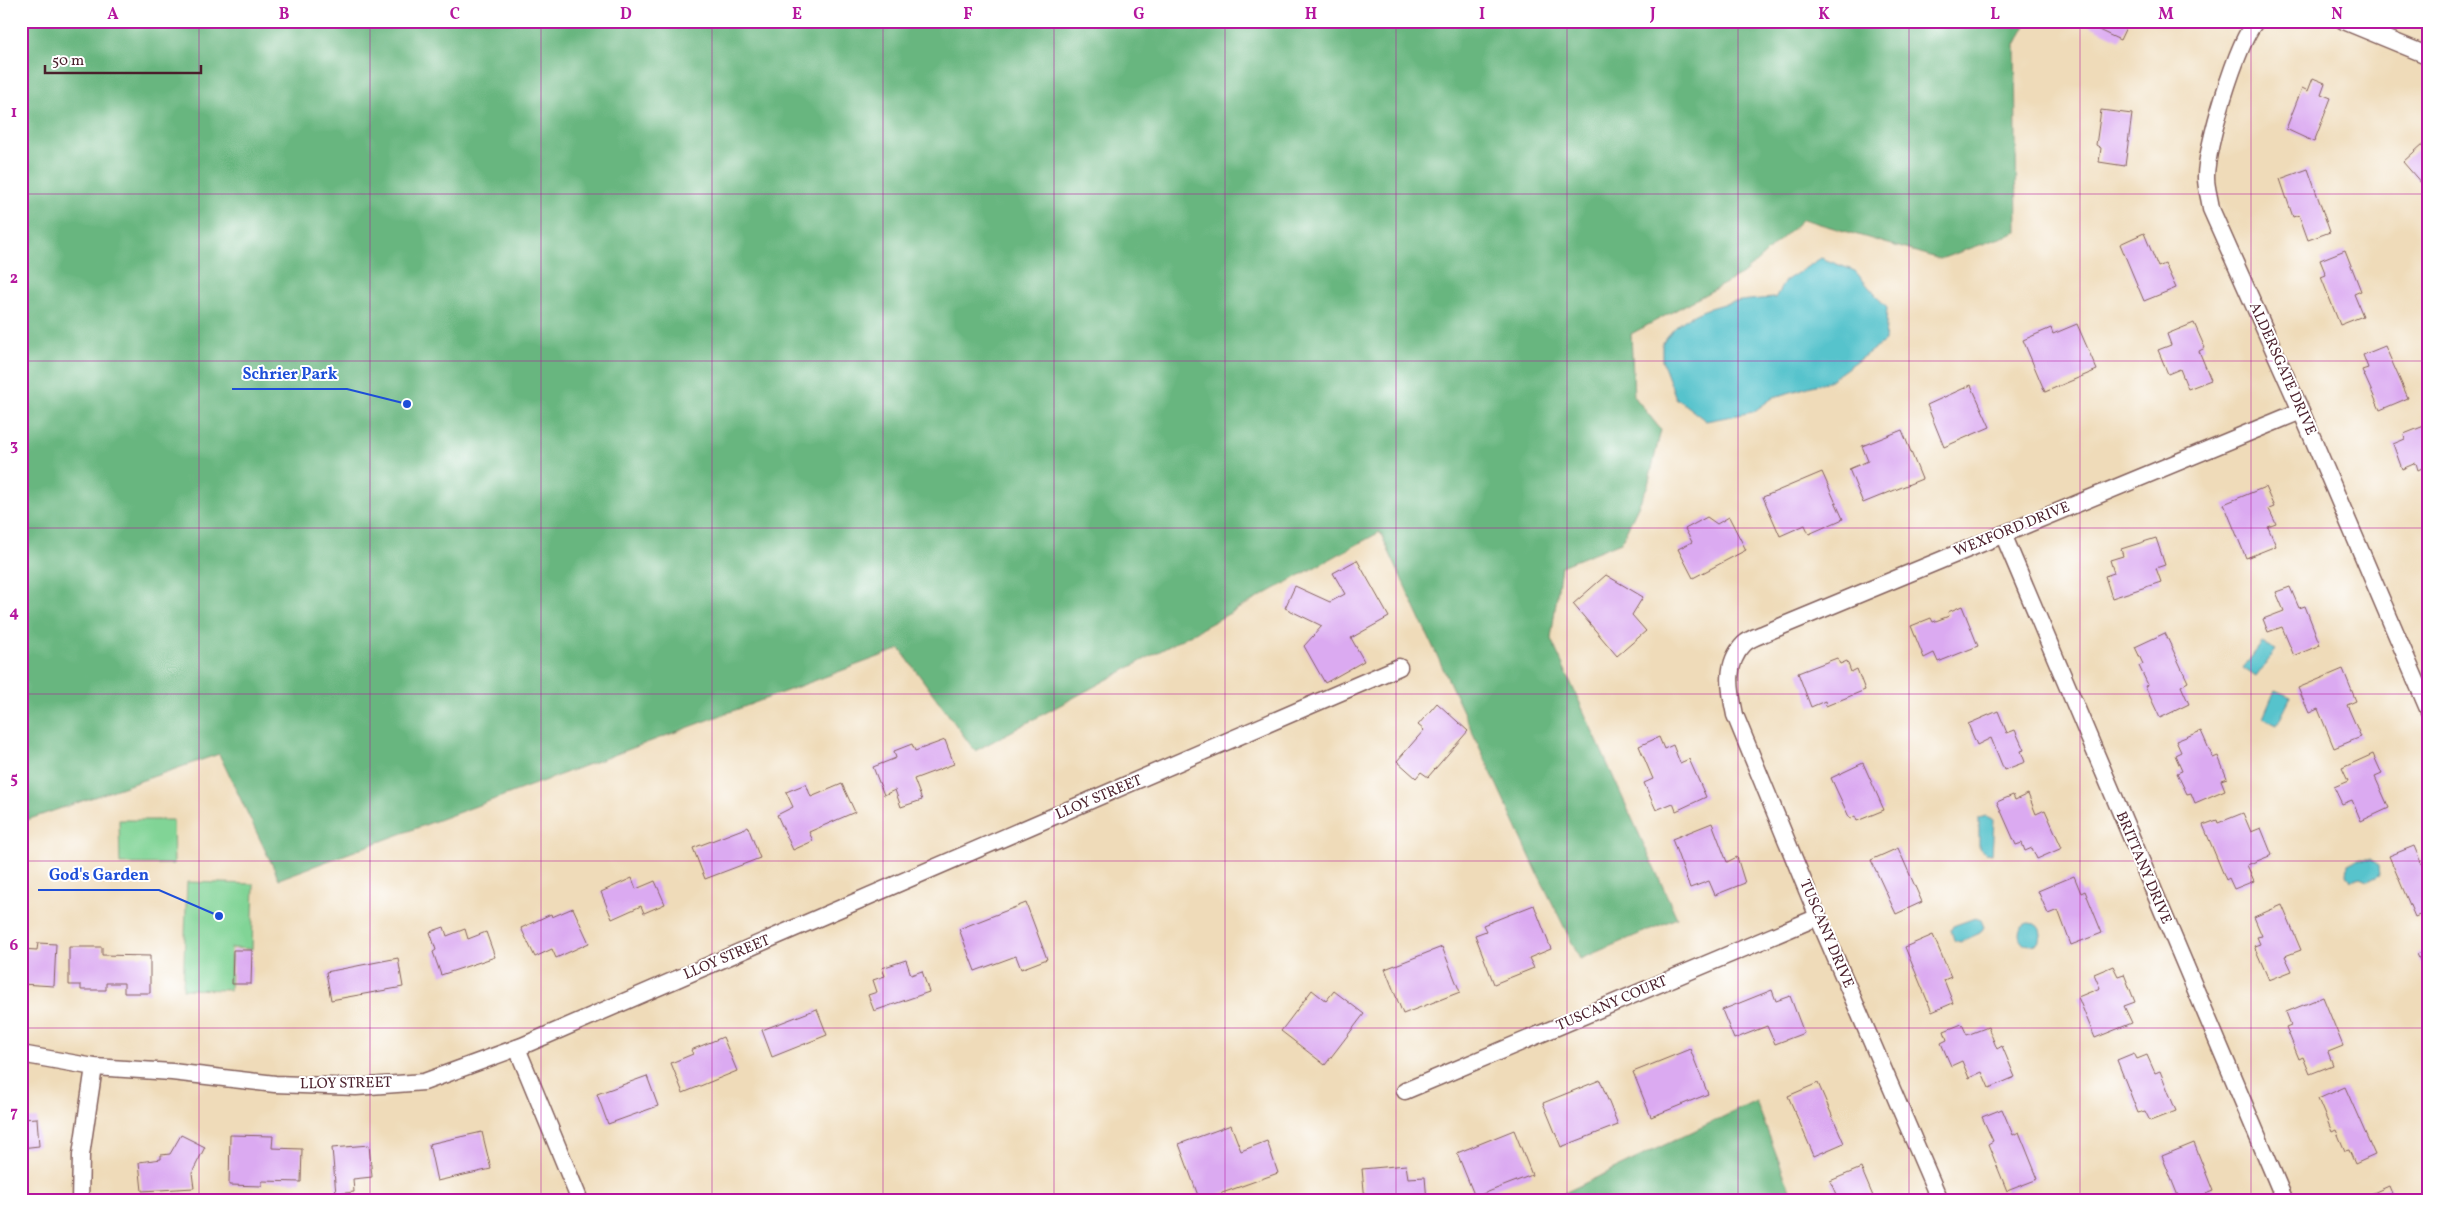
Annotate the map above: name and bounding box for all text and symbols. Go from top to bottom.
text: A [107,4,119,26]
text: B [279,4,290,26]
text: C [450,4,460,26]
text: D [620,4,632,26]
text: E [792,4,802,26]
text: F [963,4,973,26]
text: G [1133,4,1145,26]
text: H [1305,4,1317,26]
text: I [1479,4,1485,26]
text: J [1649,4,1656,26]
text: K [1818,4,1830,26]
text: L [1990,4,2000,26]
text: M [2158,4,2174,26]
text: N [2331,4,2343,26]
scale bar [45,42,201,74]
text: 50 m [52,51,84,72]
text: 1 [11,102,17,124]
text: 2 [10,268,18,290]
street label: ALDERSGATE DRIVE [2243,299,2321,439]
callout: Schrier Park [232,358,347,389]
text: Schrier Park [243,364,338,386]
text: 3 [10,435,18,457]
street label: WEXFORD DRIVE [1951,497,2073,563]
text: 4 [9,602,19,624]
text: 5 [10,768,18,790]
street label: LLOY STREET [1052,770,1146,826]
street label: BRITTANY DRIVE [2110,808,2176,928]
callout: God's Garden [38,859,159,890]
text: God's Garden [49,865,150,887]
street label: TUSCANY DRIVE [1794,876,1858,992]
street label: LLOY STREET [680,930,774,986]
text: 6 [10,935,19,957]
street label: TUSCANY COURT [1553,971,1671,1037]
street label: LLOY STREET [300,1073,392,1095]
text: 7 [10,1102,18,1124]

